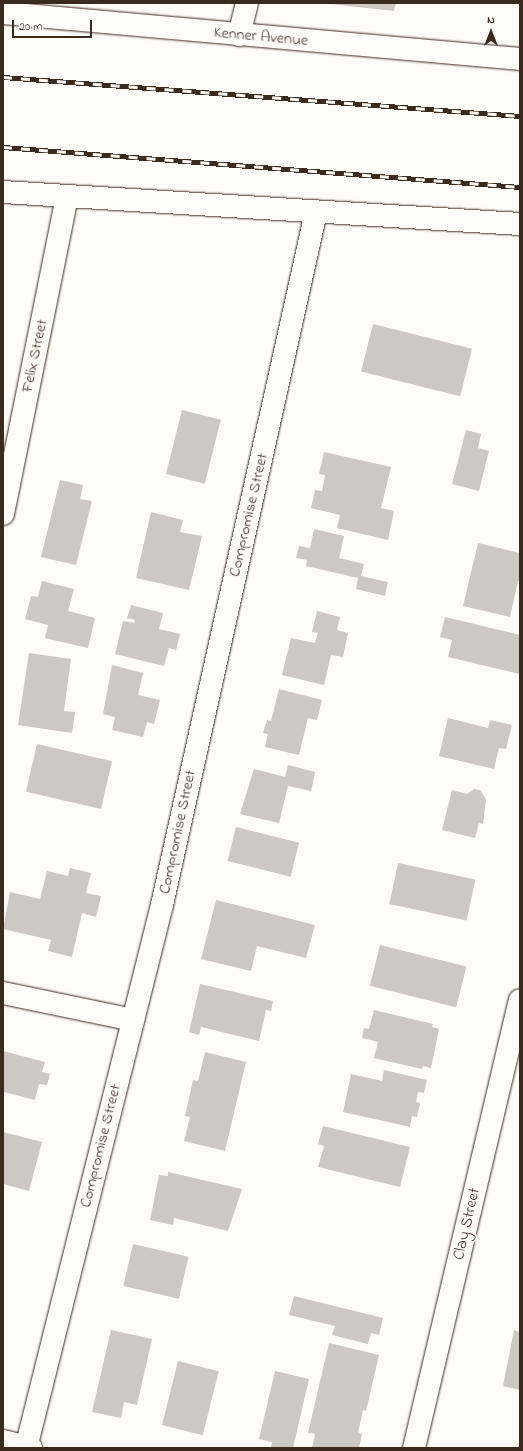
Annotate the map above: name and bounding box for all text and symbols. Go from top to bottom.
scale bar [14,12,94,38]
north arrow [471,12,511,52]
text: N [487,12,495,28]
text: 20 m [19,18,42,36]
street label: Kenner Avenue [213,23,309,51]
street label: Felix Street [18,318,52,394]
street label: Compromise Street [225,451,273,579]
street label: Compromise Street [155,768,201,896]
street label: Compromise Street [76,1082,126,1210]
street label: Clay Street [449,1186,485,1262]

